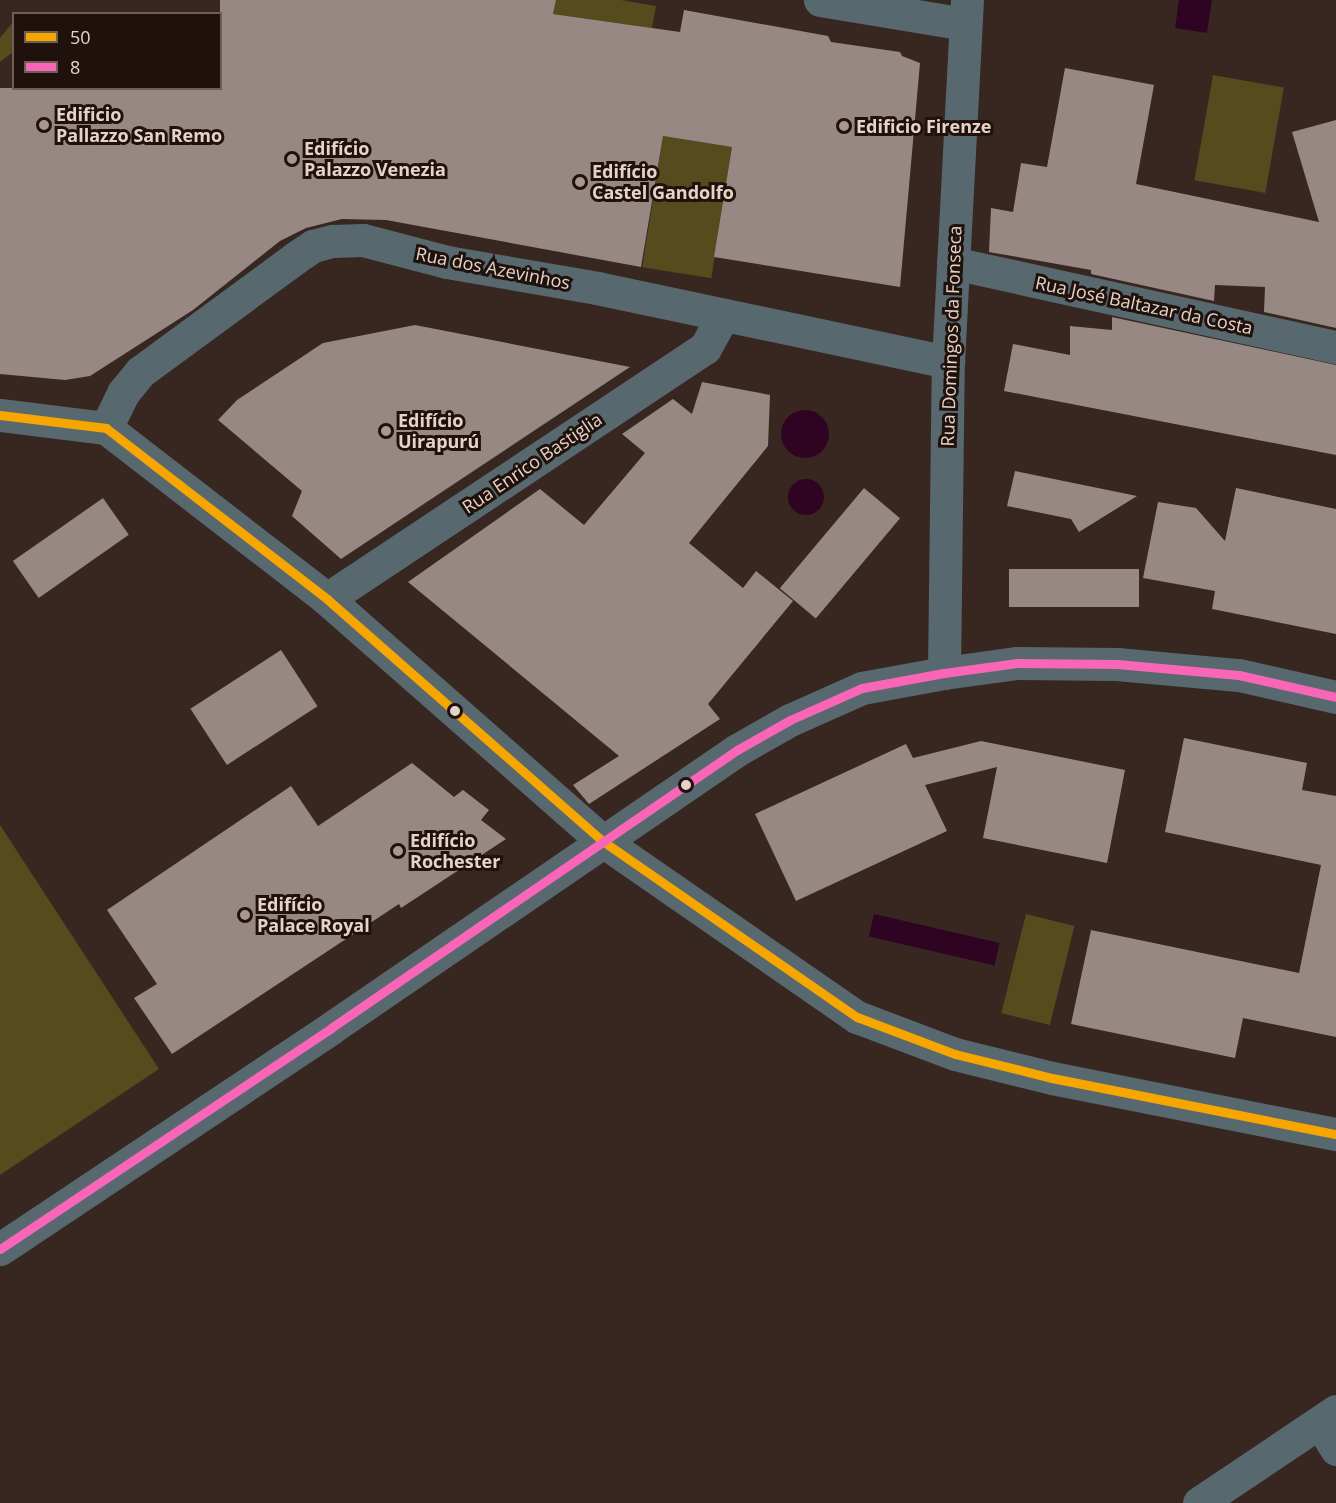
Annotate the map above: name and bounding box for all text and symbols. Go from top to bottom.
legend [12,12,222,90]
text: 50 [70,25,91,49]
text: 8 [70,55,80,79]
place label: Edificio Pallazzo San Remo [56,104,222,146]
place label: Edificio Firenze [856,115,991,137]
marker: Edificio Pallazzo San Remo [37,118,51,132]
marker: Edificio Firenze [837,119,851,133]
place label: Edifício Palazzo Venezia [304,138,446,180]
marker: Edifício Palazzo Venezia [285,152,299,166]
place label: Edifício Castel Gandolfo [592,161,734,204]
marker: Edifício Castel Gandolfo [573,175,587,189]
street label: Rua Domingos da Fonseca [936,225,966,447]
street label: Rua dos Azevinhos [414,242,572,294]
street label: Rua José Baltazar da Costa [1033,271,1255,339]
street label: Rua Enrico Bastiglia [458,408,606,518]
place label: Edifício Uirapurú [398,410,479,452]
marker: Edifício Uirapurú [379,424,393,438]
unlabelled marker [449,705,461,717]
unlabelled marker [680,779,692,791]
place label: Edifício Rochester [410,830,500,872]
marker: Edifício Rochester [391,844,405,858]
place label: Edifício Palace Royal [257,894,370,936]
marker: Edifício Palace Royal [238,908,252,922]

